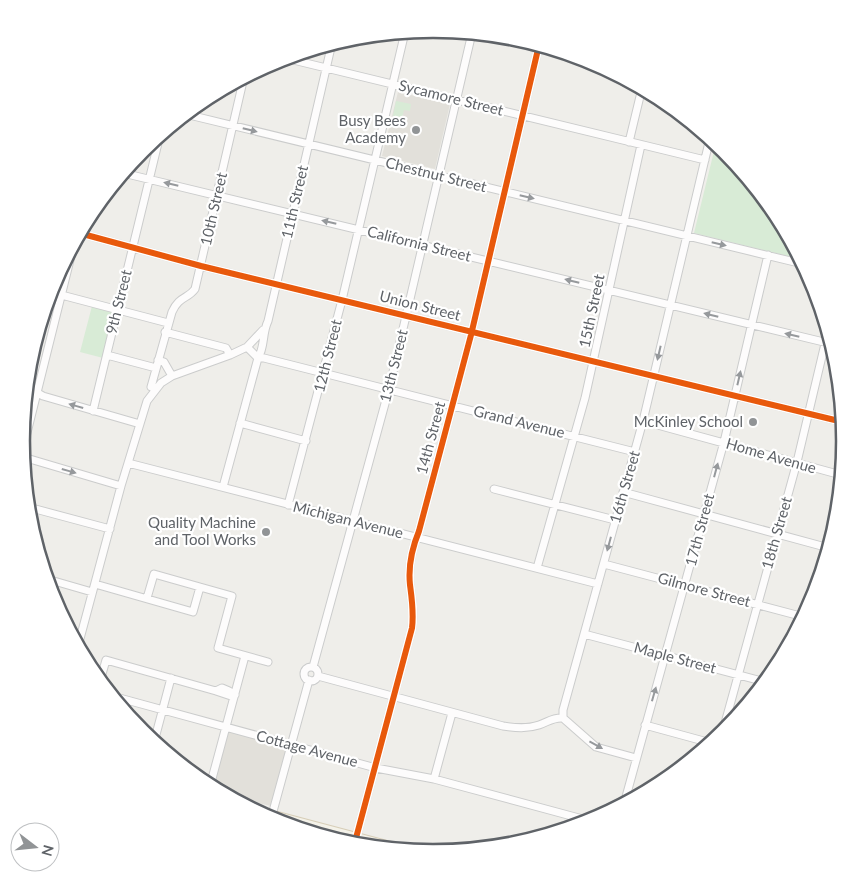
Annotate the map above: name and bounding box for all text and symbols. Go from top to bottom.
street label: Sycamore Street [397,75,506,119]
place label: Busy Bees Academy [339,111,406,146]
marker: Busy Bees Academy [410,124,422,136]
one-way arrow [242,126,257,134]
street label: Chestnut Street [384,153,489,195]
street label: 11th Street [277,163,311,240]
street label: 10th Street [196,170,230,247]
one-way arrow [163,180,178,188]
one-way arrow [519,193,534,201]
one-way arrow [321,218,336,226]
street label: California Street [365,221,474,265]
one-way arrow [711,240,726,248]
street label: 9th Street [101,267,135,336]
street label: 15th Street [574,272,608,349]
one-way arrow [564,277,579,285]
street label: Union Street [378,286,463,324]
one-way arrow [703,311,718,319]
street label: 12th Street [309,317,345,394]
street label: 13th Street [375,327,411,404]
one-way arrow [784,330,799,338]
one-way arrow [655,345,663,360]
one-way arrow [735,370,743,385]
street label: 14th Street [412,399,449,476]
one-way arrow [68,401,83,409]
street label: Grand Avenue [472,401,567,441]
place label: McKinley School [634,412,743,430]
marker: McKinley School [747,416,759,428]
street label: Home Avenue [724,434,819,477]
street label: 16th Street [605,448,643,525]
one-way arrow [712,462,720,478]
one-way arrow [62,468,77,476]
street label: 17th Street [681,491,718,568]
street label: 18th Street [757,494,795,571]
street label: Michigan Avenue [291,497,405,541]
place label: Quality Machine and Tool Works [148,513,256,548]
marker: Quality Machine and Tool Works [260,526,272,538]
one-way arrow [605,536,613,551]
street label: Gilmore Street [656,568,753,610]
street label: Maple Street [632,637,719,677]
one-way arrow [650,686,658,702]
street label: Cottage Avenue [254,726,360,770]
one-way arrow [588,741,603,749]
north arrow [10,822,60,872]
text: N [38,843,58,858]

